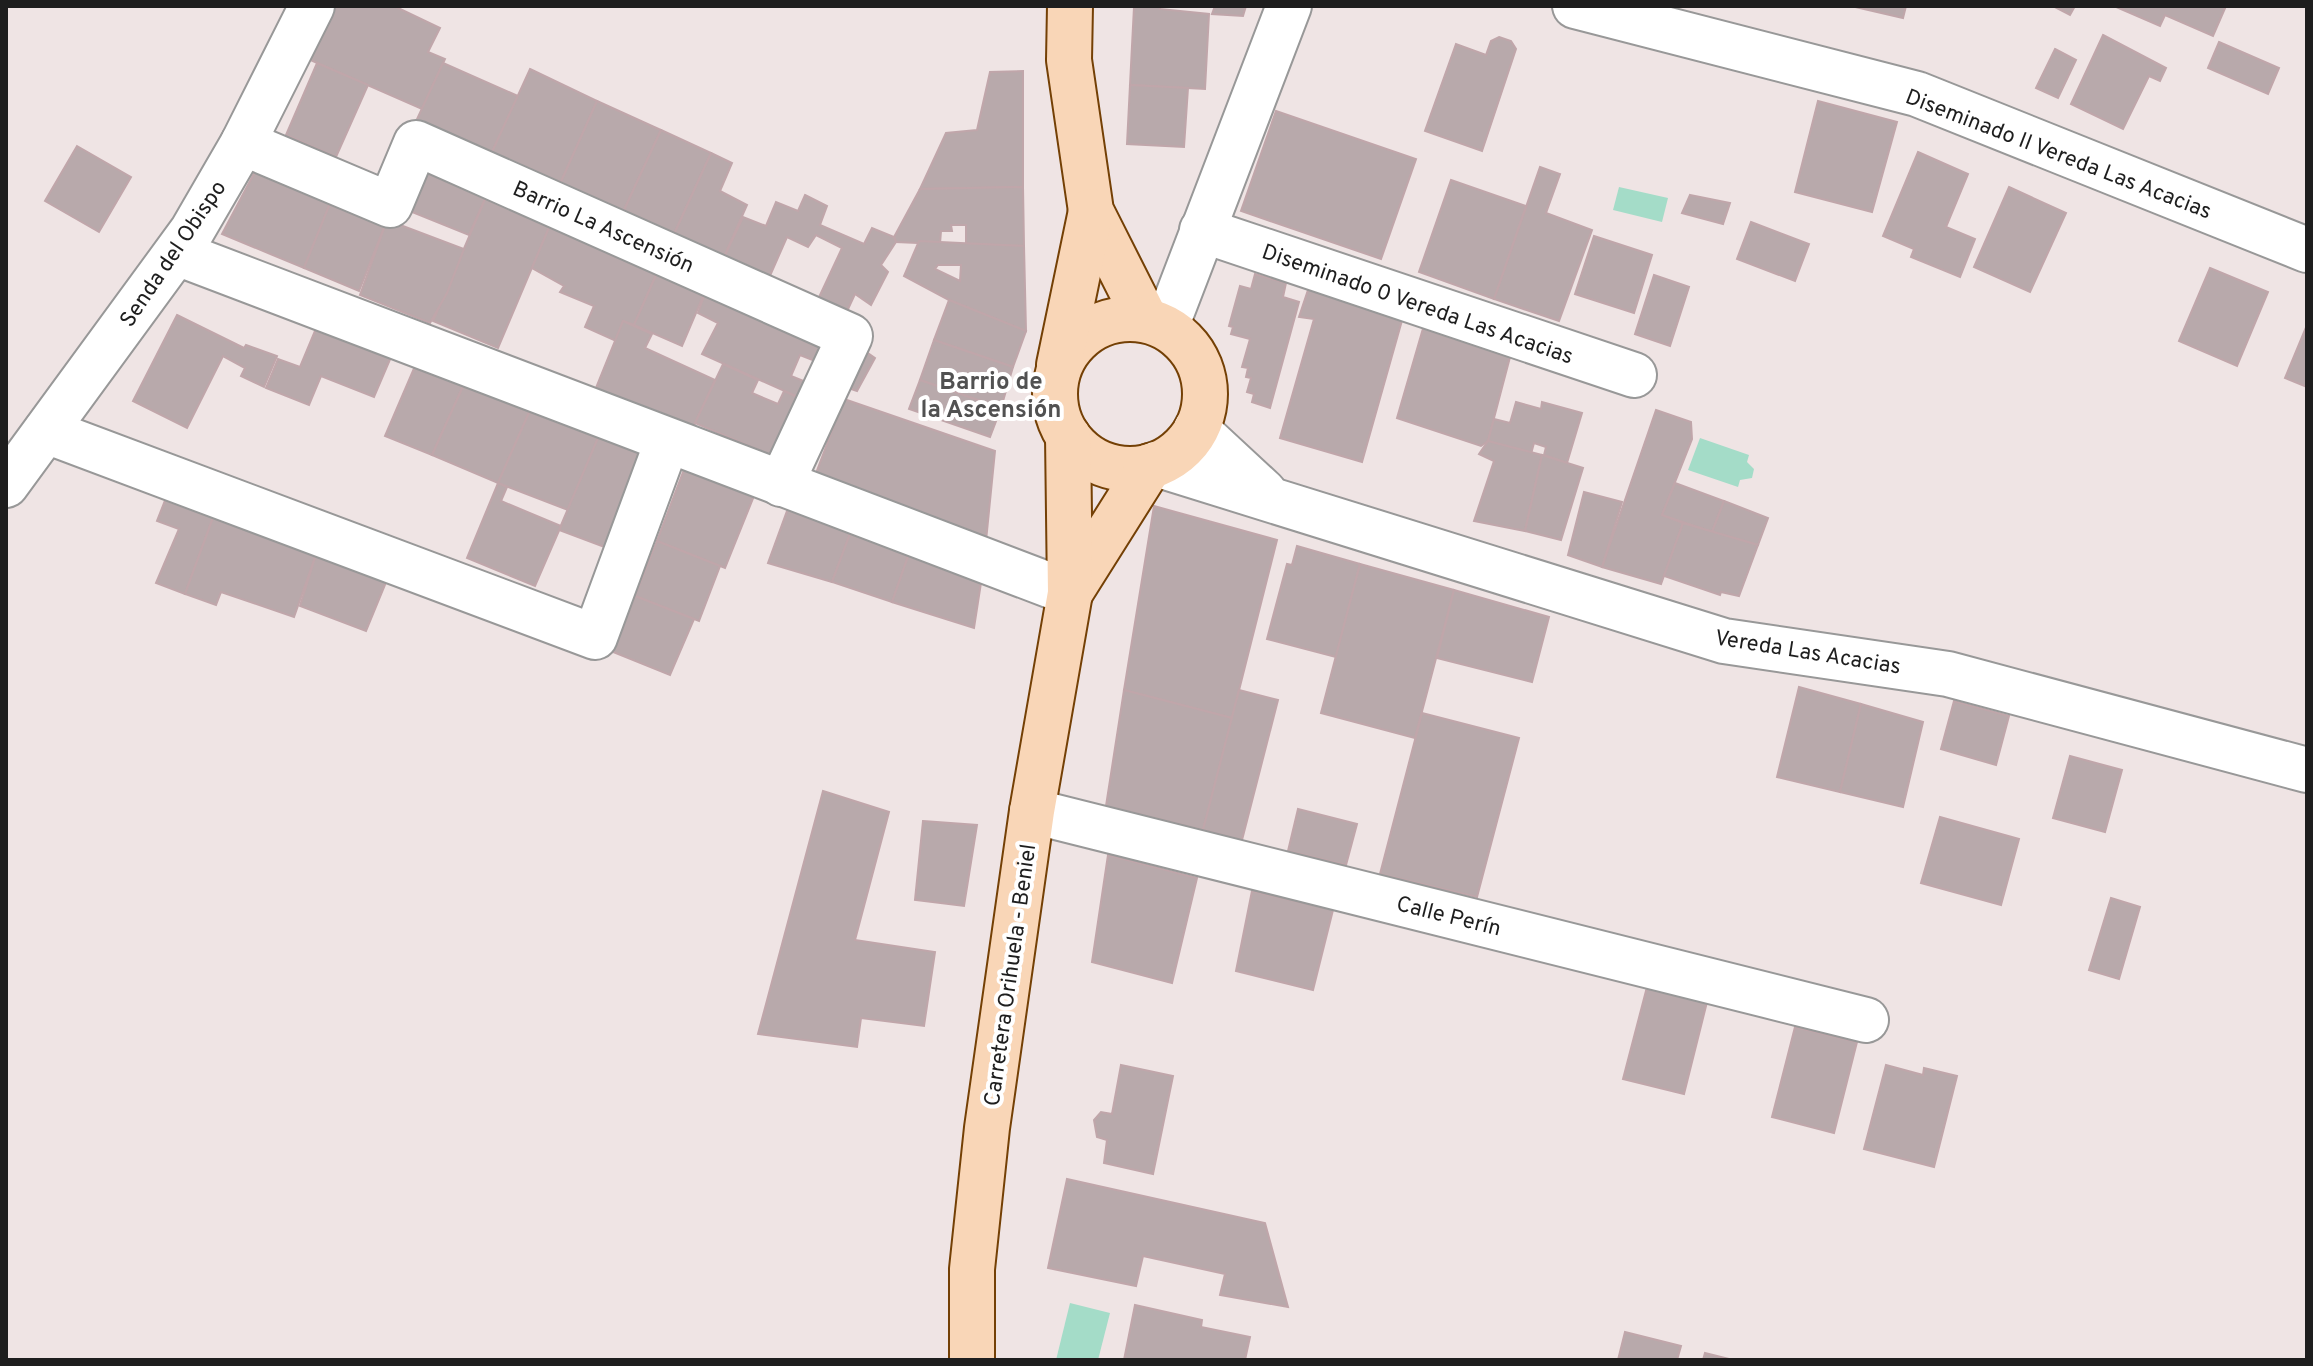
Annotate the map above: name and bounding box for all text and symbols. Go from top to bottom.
street label: Diseminado II Vereda Las Acacias [1901,84,2215,226]
street label: Senda del Obispo [115,176,233,333]
street label: Barrio La Ascensión [508,176,698,280]
street label: Diseminado 0 Vereda Las Acacias [1258,239,1576,371]
district label: Barrio de la Ascensión [920,368,1062,426]
street label: Vereda Las Acacias [1713,625,1903,682]
street label: Carretera Orihuela - Beniel [980,842,1043,1108]
street label: Calle Perín [1393,891,1504,943]

